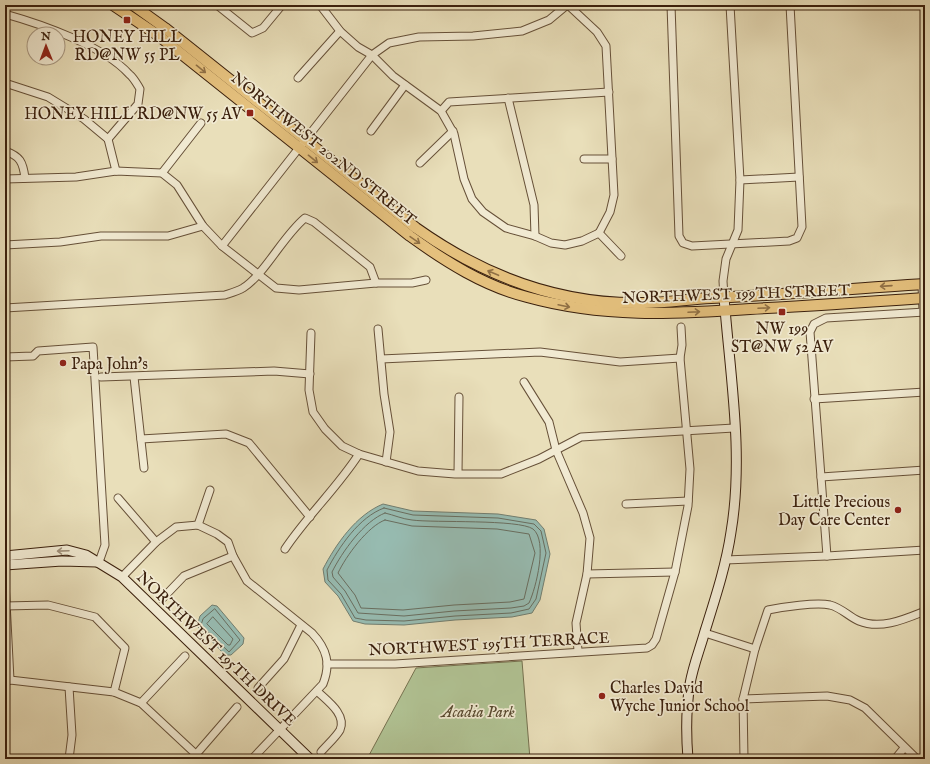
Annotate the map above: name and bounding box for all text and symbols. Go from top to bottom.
marker: HONEY HILL RD@NW 55 PL [122,15,132,25]
north arrow [26,26,66,66]
place label: HONEY HILL RD@NW 55 PL [72,28,182,66]
text: N [40,30,51,44]
one-way arrow [195,65,206,74]
street label: NORTHWEST 202ND STREET [226,69,420,231]
place label: HONEY HILL RD@NW 55 AV [24,105,243,125]
marker: HONEY HILL RD@NW 55 AV [245,108,255,118]
one-way arrow [308,155,319,163]
one-way arrow [409,236,420,244]
one-way arrow [488,269,500,277]
street label: NORTHWEST 199TH STREET [622,281,851,309]
one-way arrow [880,283,893,290]
one-way arrow [557,302,570,310]
one-way arrow [757,305,770,312]
marker: NW 199 ST@NW 52 AV [777,307,787,317]
one-way arrow [687,309,700,316]
place label: NW 199 ST@NW 52 AV [731,320,833,358]
place label: Papa John's [71,355,148,375]
marker: Papa John's [58,358,68,368]
place label: Little Precious Day Care Center [778,493,890,531]
marker: Little Precious Day Care Center [893,505,903,515]
one-way arrow [56,547,69,554]
street label: NORTHWEST 195TH DRIVE [132,568,300,731]
street label: NORTHWEST 195TH TERRACE [368,629,610,661]
place label: Charles David Wyche Junior School [610,679,750,717]
marker: Charles David Wyche Junior School [597,691,607,701]
park label: Acadia Park [439,703,515,723]

